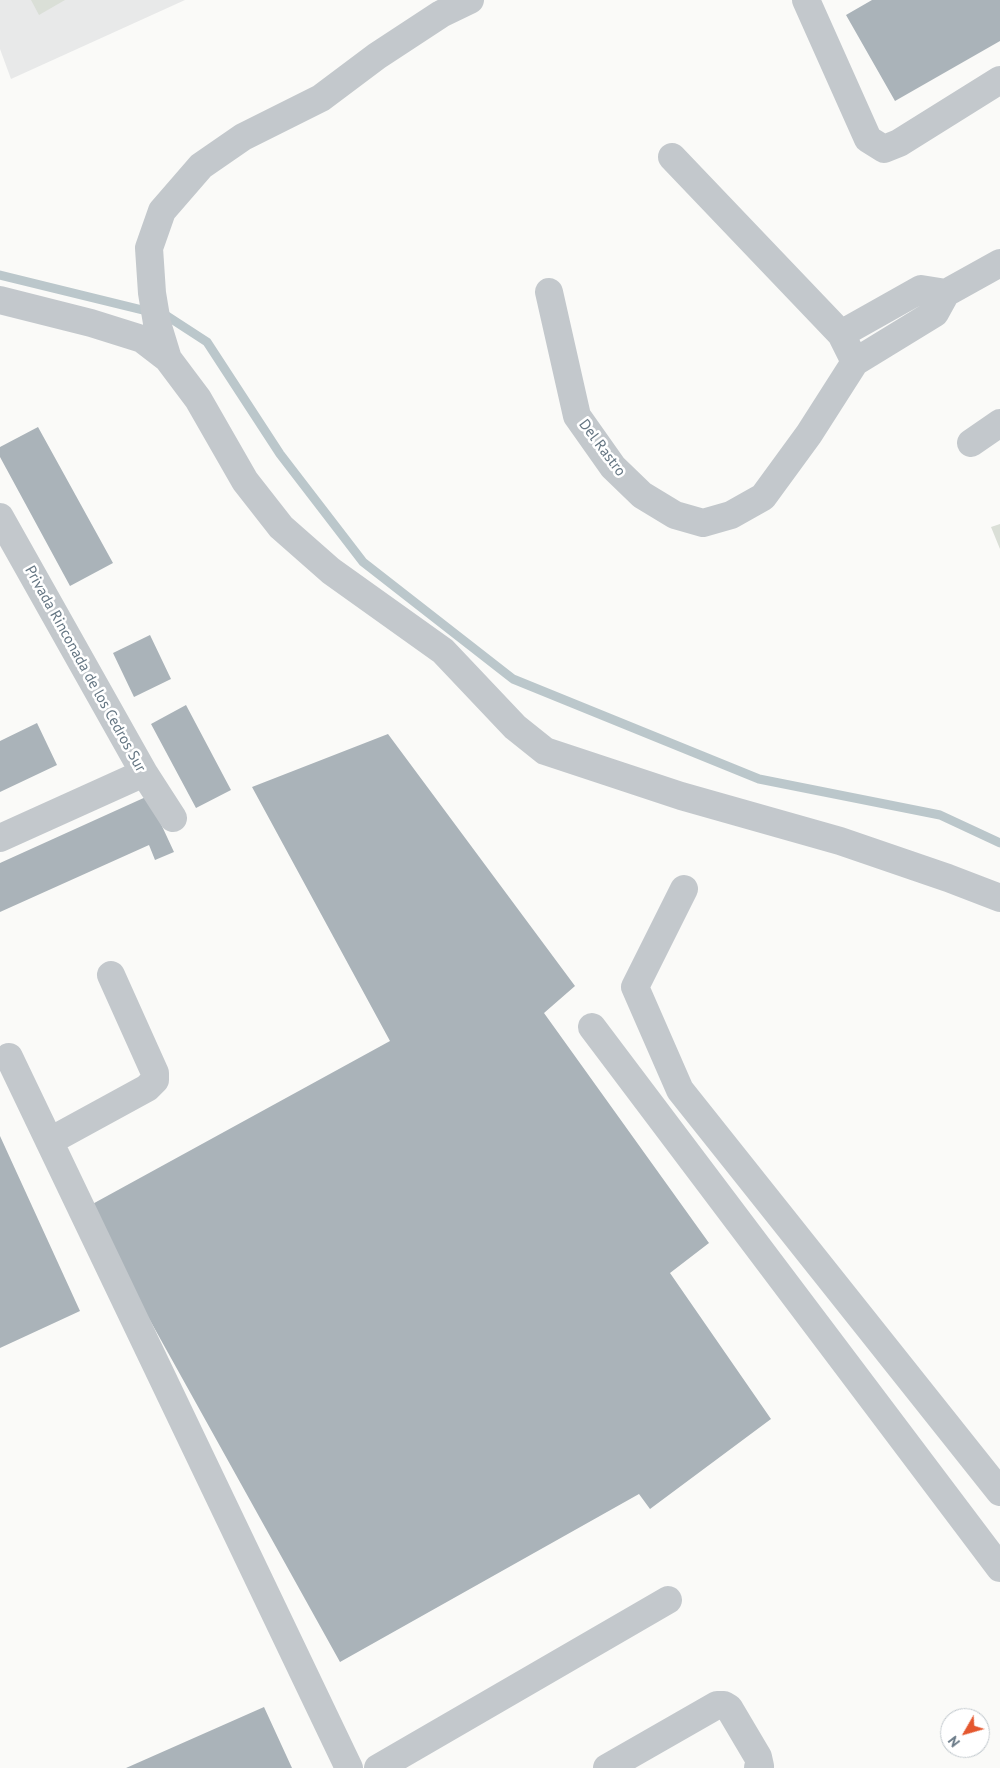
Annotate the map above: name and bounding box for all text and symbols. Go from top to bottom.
street label: Del Rastro [575,416,629,480]
street label: Privada Rinconada de los Cedros Sur [21,563,149,775]
north arrow [940,1708,990,1758]
text: N [944,1732,964,1751]

